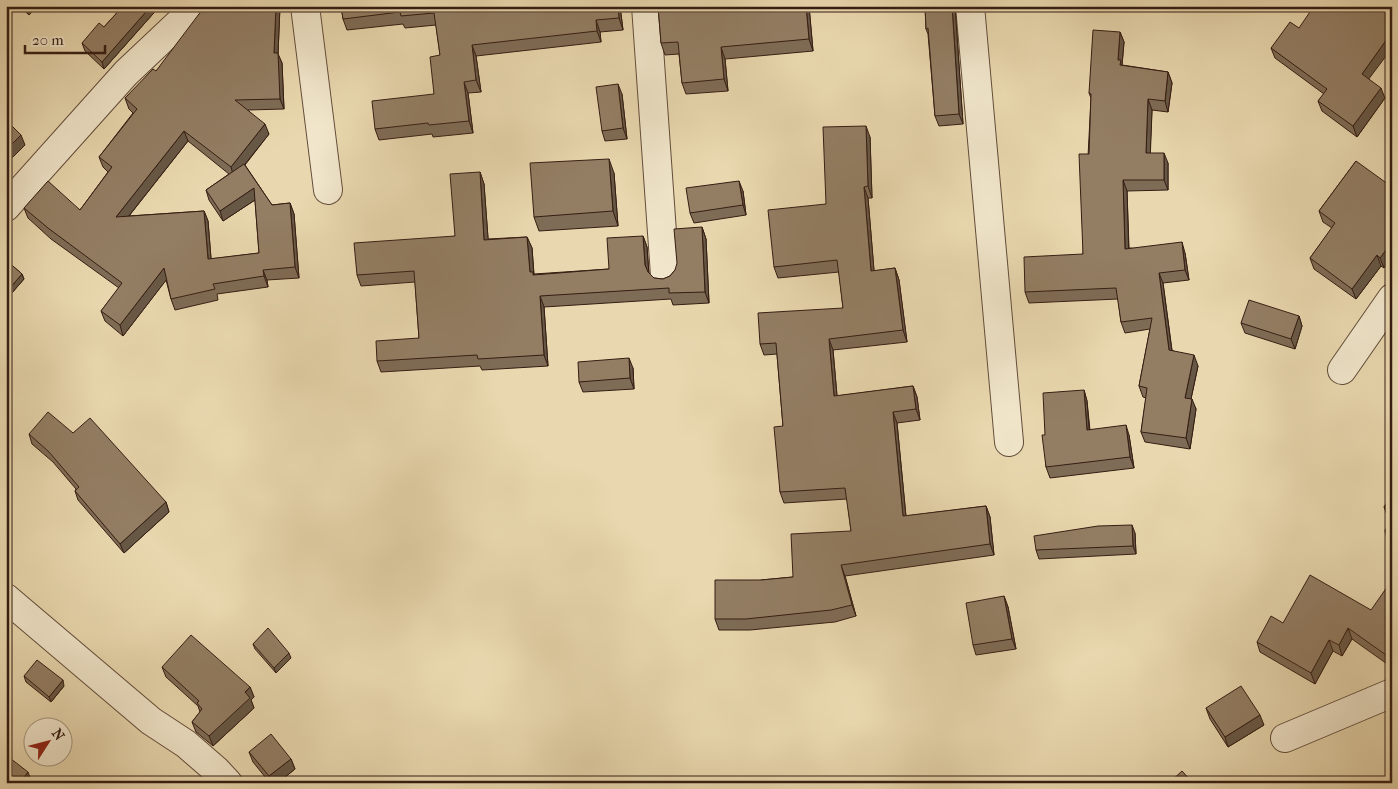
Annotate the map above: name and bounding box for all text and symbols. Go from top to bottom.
scale bar [25,22,105,54]
text: 20 m [32,31,64,49]
north arrow [22,716,72,766]
text: N [48,725,68,744]

